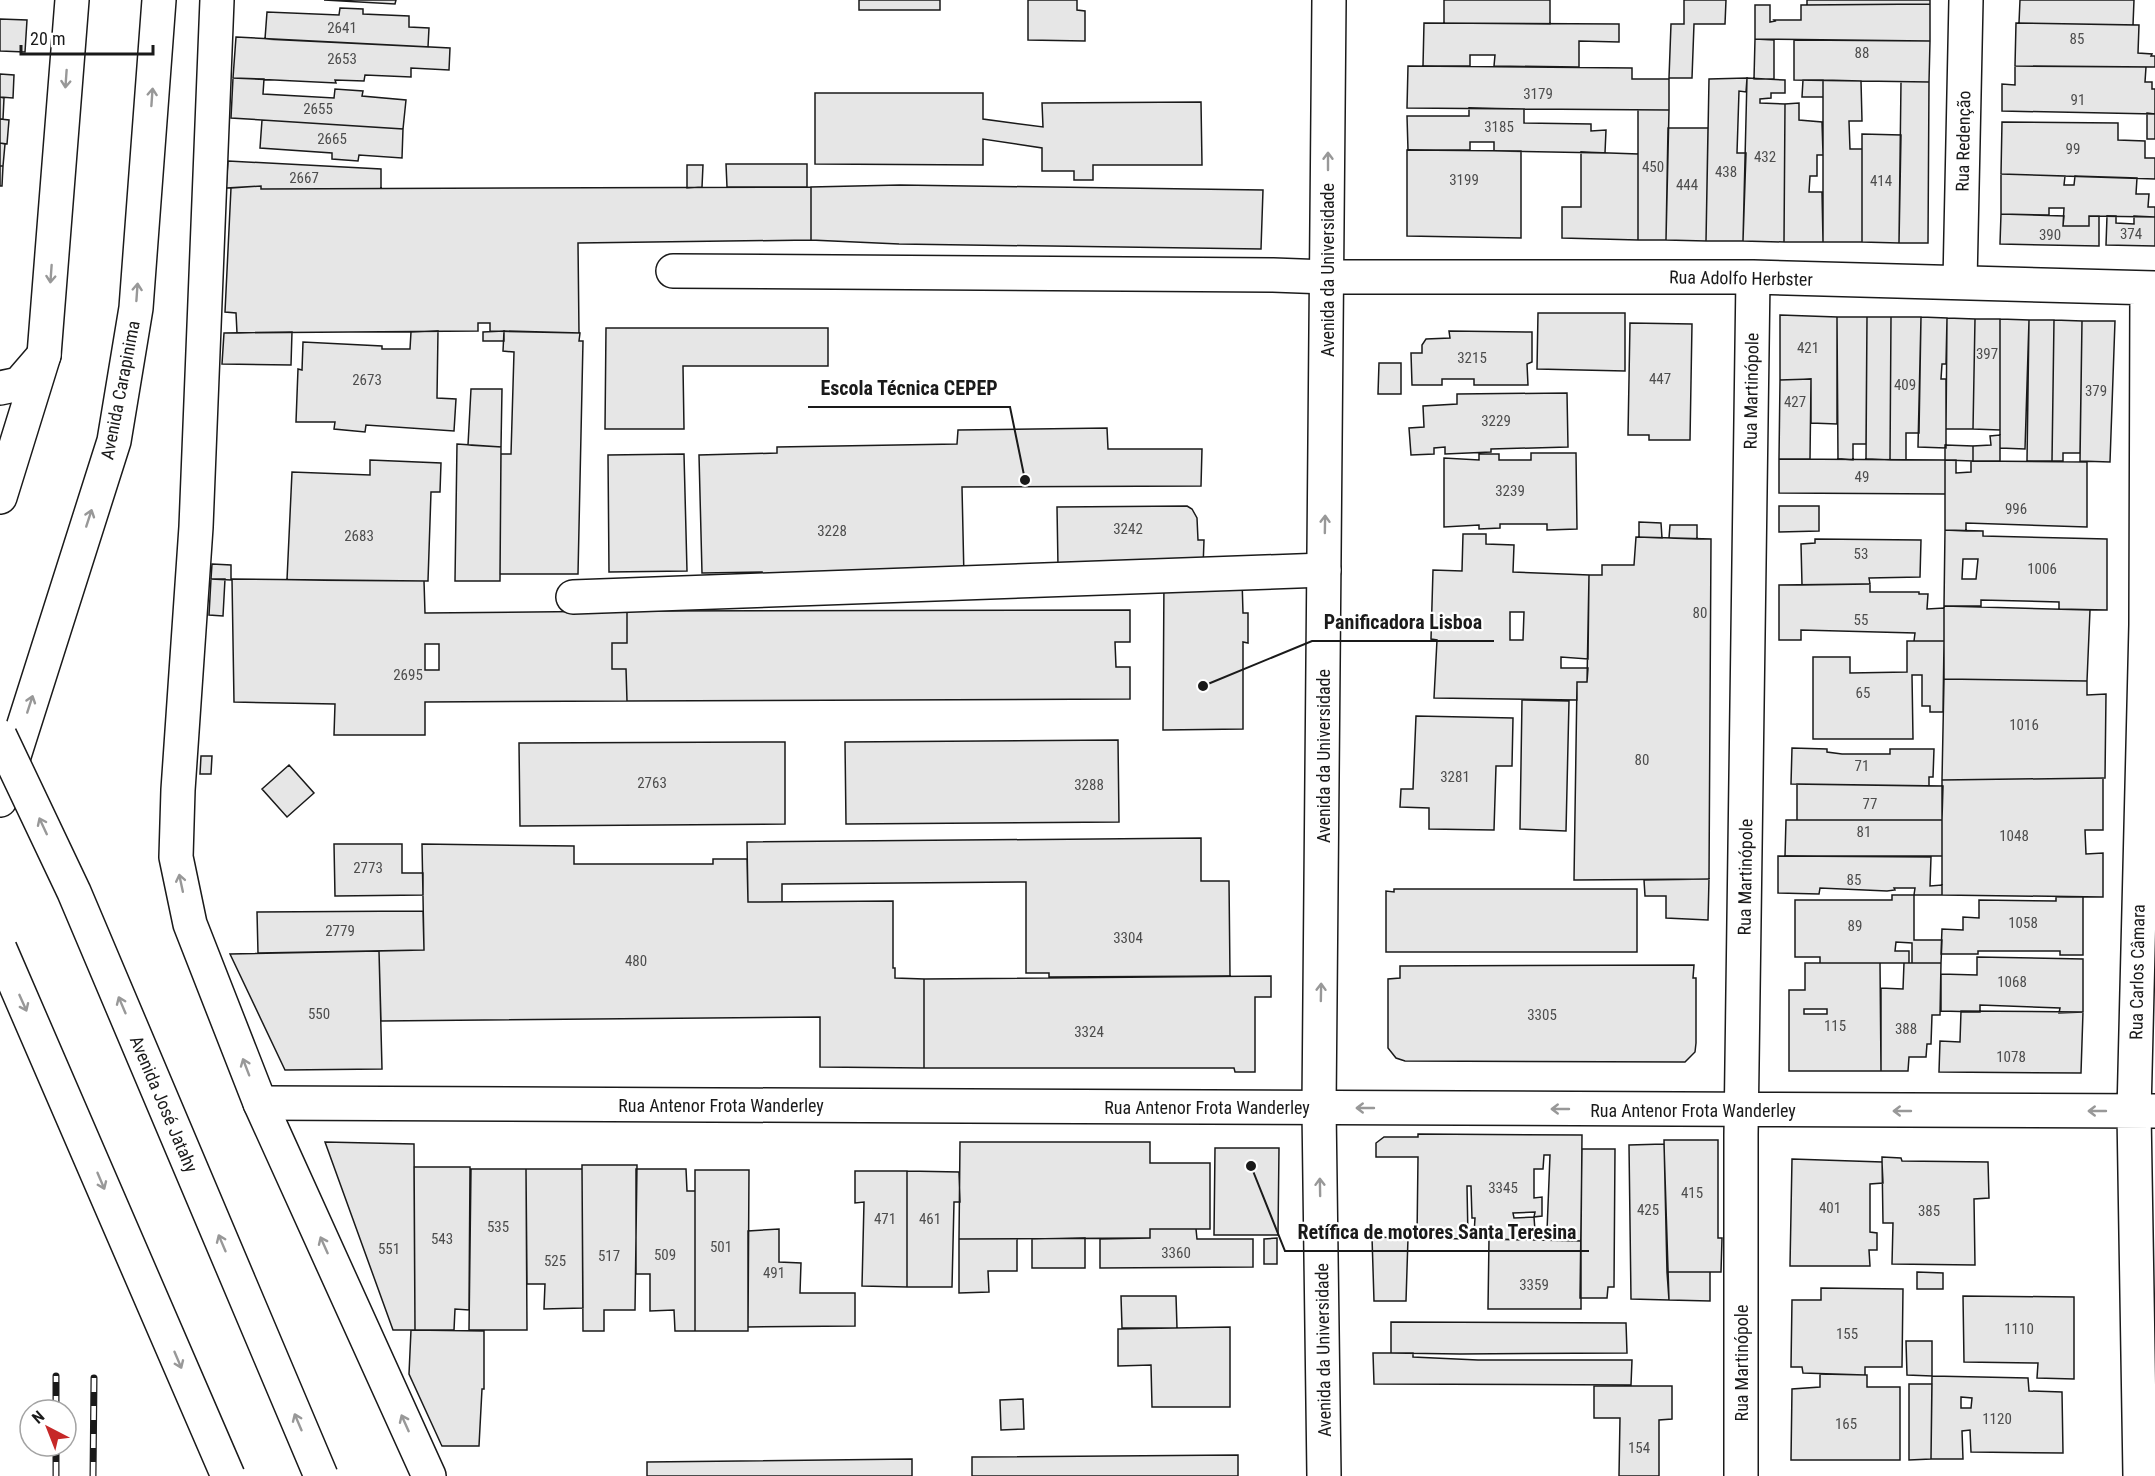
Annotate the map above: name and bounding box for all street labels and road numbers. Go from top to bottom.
street label: Rua Redenção [1952,90,1974,192]
street label: Avenida da Universidade [1317,183,1338,357]
street label: Rua Adolfo Herbster [1669,266,1814,290]
street label: Avenida Carapinima [96,319,144,461]
street label: Rua Martinópole [1739,332,1763,450]
street label: Avenida da Universidade [1313,669,1334,843]
street label: Rua Martinópole [1733,818,1757,936]
street label: Rua Carlos Câmara [2125,904,2149,1040]
street label: Avenida José Jatahy [126,1032,202,1176]
street label: Rua Antenor Frota Wanderley [618,1095,824,1116]
street label: Rua Antenor Frota Wanderley [1104,1097,1310,1118]
street label: Rua Antenor Frota Wanderley [1590,1100,1796,1121]
street label: Avenida da Universidade [1311,1263,1335,1437]
street label: Rua Martinópole [1731,1305,1752,1421]

